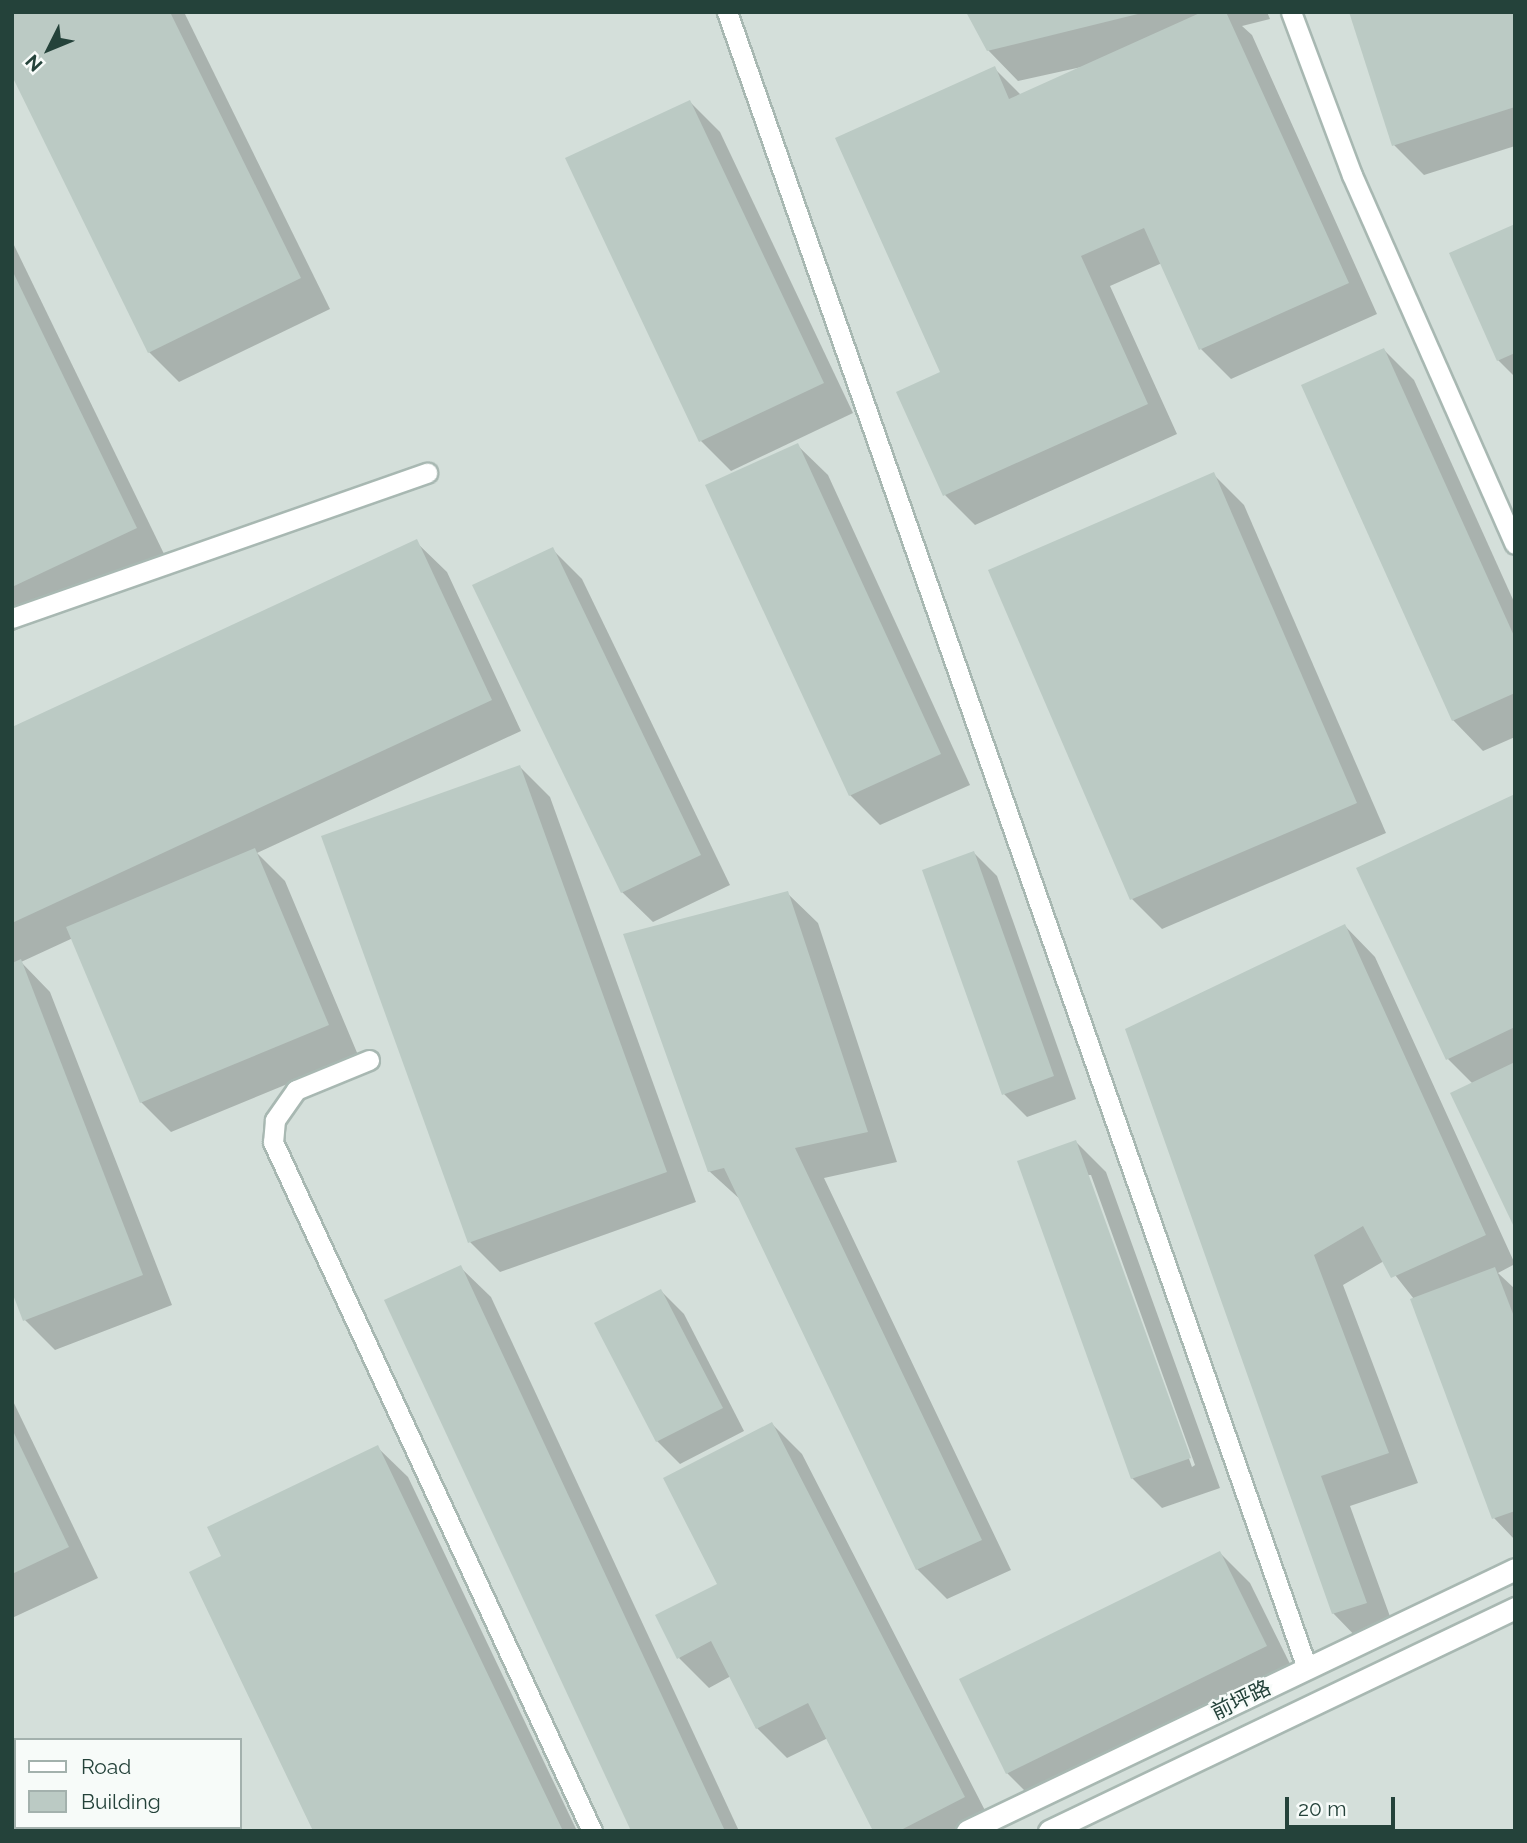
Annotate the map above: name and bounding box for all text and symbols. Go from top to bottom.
north arrow [14,14,84,84]
text: N [21,51,47,76]
street label: 前坪路 [1207,1675,1275,1725]
legend [14,1738,242,1829]
text: Road [81,1754,131,1779]
scale bar [1289,1784,1399,1828]
text: Building [81,1789,161,1814]
text: 20 m [1298,1796,1346,1821]

